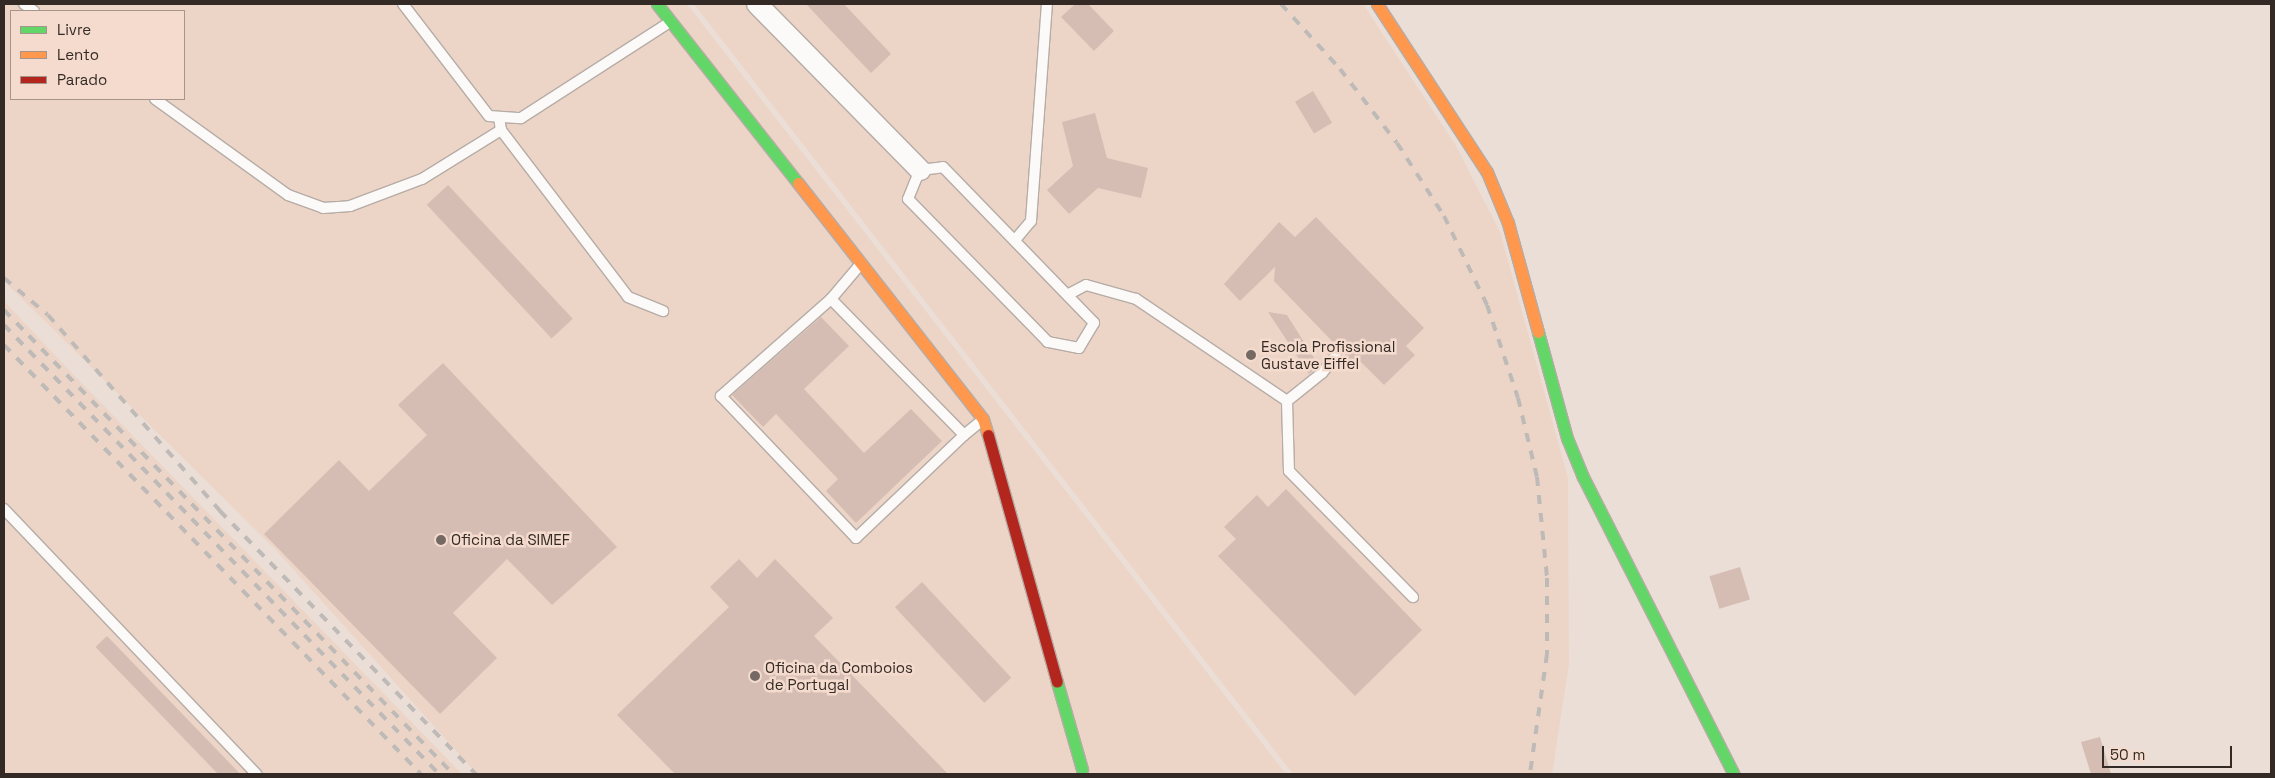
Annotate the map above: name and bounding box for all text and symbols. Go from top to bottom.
legend [10,10,185,100]
text: Livre [57,20,91,39]
text: Lento [57,45,99,64]
text: Parado [57,70,107,89]
place label: Escola Profissional Gustave Eiffel [1261,337,1395,372]
marker: Escola Profissional Gustave Eiffel [1245,349,1257,361]
place label: Oficina da SIMEF [451,531,570,549]
marker: Oficina da SIMEF [435,534,447,546]
place label: Oficina da Comboios de Portugal [765,658,913,693]
marker: Oficina da Comboios de Portugal [749,670,761,682]
scale bar [2105,736,2235,768]
text: 50 m [2110,745,2145,764]

